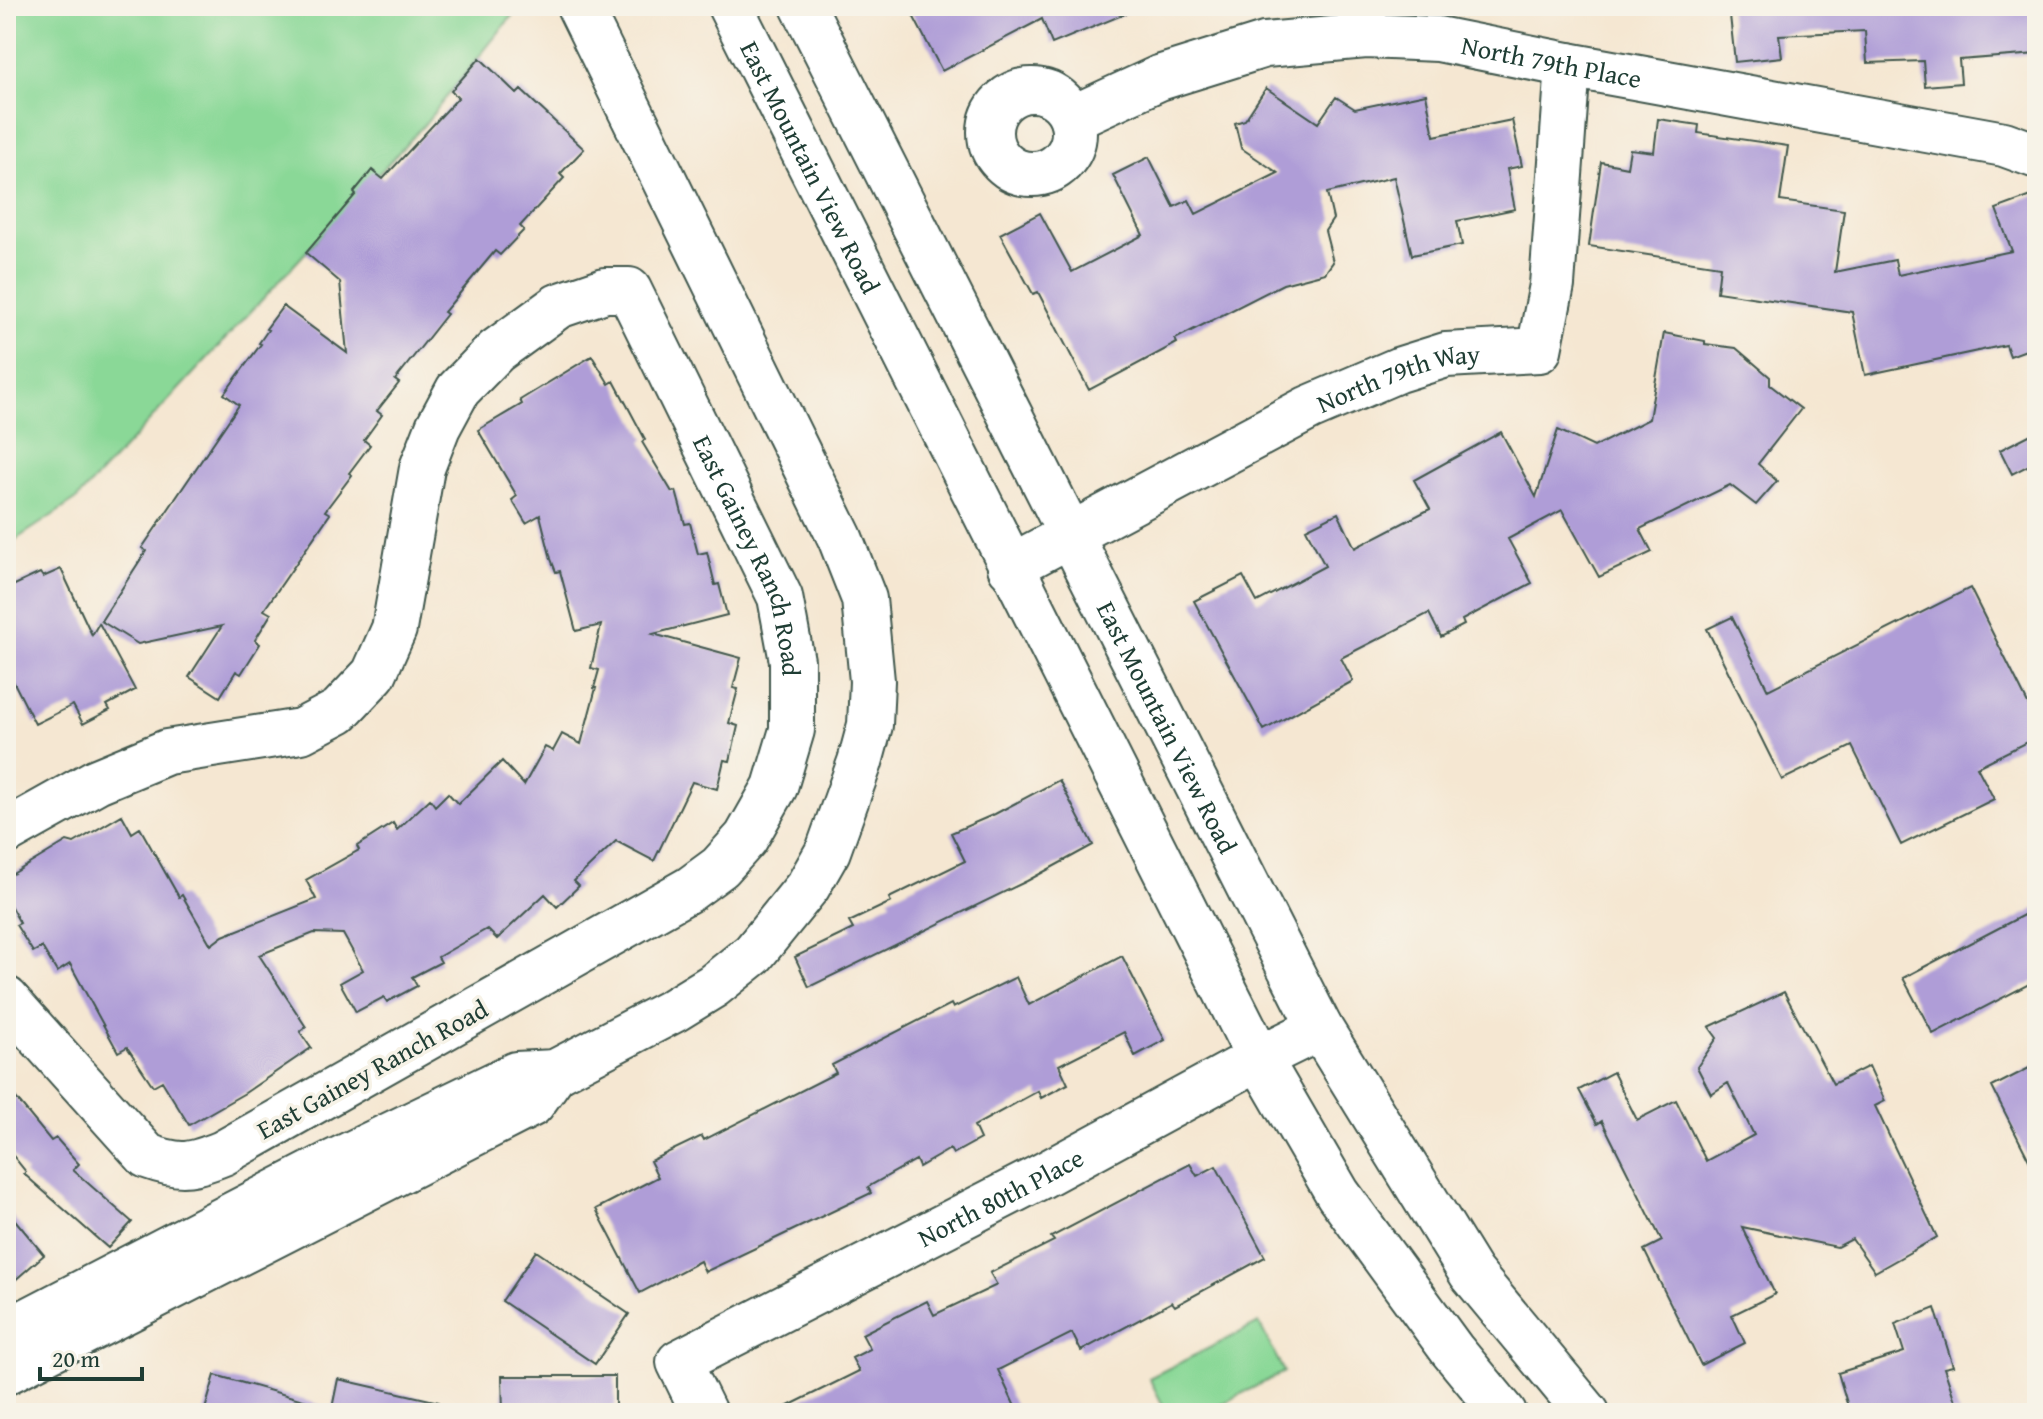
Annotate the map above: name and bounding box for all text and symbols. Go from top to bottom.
street label: North 79th Place [1458,25,1645,97]
street label: East Mountain View Road [731,34,891,300]
street label: North 79th Way [1310,333,1481,422]
street label: East Gainey Ranch Road [684,428,812,676]
street label: East Mountain View Road [1088,594,1248,860]
street label: East Gainey Ranch Road [249,989,495,1149]
street label: North 80th Place [910,1137,1090,1256]
scale bar [40,1331,142,1381]
text: 20 m [52,1341,100,1376]

